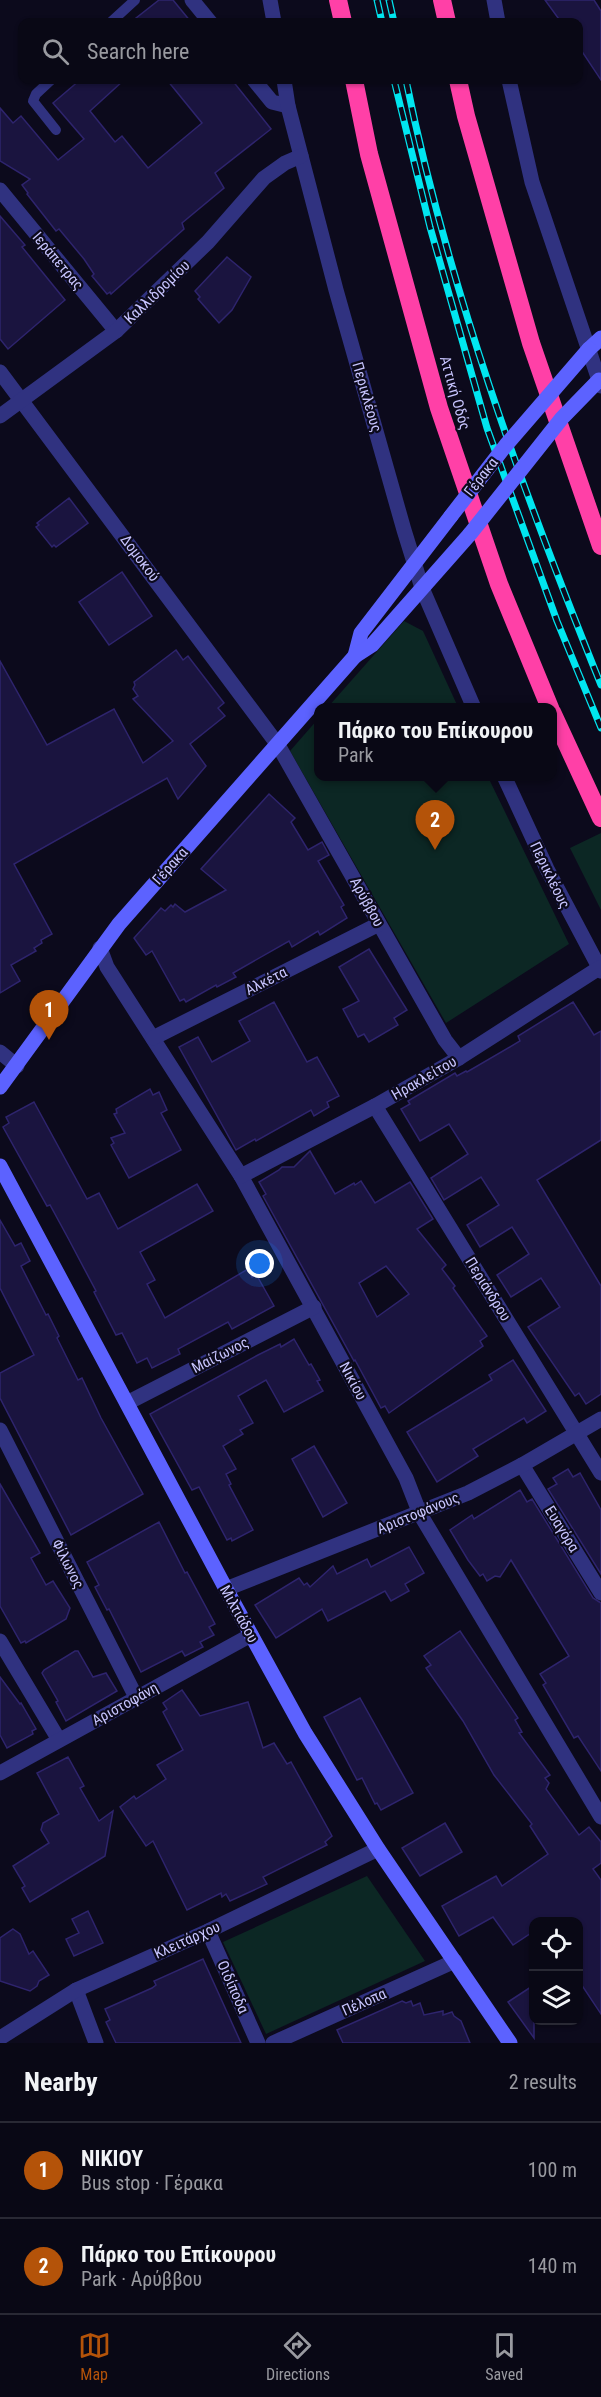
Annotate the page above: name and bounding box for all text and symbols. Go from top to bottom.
search box [18,18,583,84]
icon: search [39,35,72,68]
text: Search here [87,39,189,64]
street label: Ιεράπετρας [29,229,87,293]
street label: Καλλιδρομίου [121,256,193,328]
street label: Αττική Οδός [436,354,474,432]
street label: Περικλέους [348,360,386,434]
street label: Γέρακα [460,454,502,500]
street label: Δομοκού [117,531,163,585]
popup [314,703,557,781]
text: Πάρκο του Επίκουρου [338,718,533,743]
text: Park [338,743,374,767]
pin: 2 [416,800,454,850]
street label: Περικλέους [526,839,574,911]
street label: Γέρακα [149,843,192,888]
street label: Αρύββου [346,874,388,930]
street label: Αλκέτα [242,963,290,999]
pin: 1 [29,990,68,1040]
street label: Ηρακλείτου [388,1052,460,1104]
your location [245,1249,274,1278]
street label: Περιάνδρου [461,1254,515,1324]
street label: Μαίζωνος [189,1333,251,1377]
street label: Νικίου [336,1359,370,1403]
street label: Αριστοφάνους [374,1488,462,1538]
street label: Ευαγόρα [541,1503,583,1556]
street label: Φίλωνος [48,1536,88,1592]
street label: Μιλτιάδου [216,1582,262,1646]
street label: Αριστοφάνη [89,1678,161,1730]
street label: Κλειτάρχου [151,1917,223,1963]
map controls [529,1917,583,2025]
button: locate [529,1917,583,1971]
street label: Οιδίποδα [213,1958,253,2017]
button: layers [529,1971,583,2025]
street label: Πέλοπα [339,1984,389,2020]
text: Nearby [24,2067,98,2097]
text: 2 results [509,2070,577,2094]
text: ΝΙΚΙΟΥ [81,2146,143,2171]
text: 1 [38,2158,49,2182]
text: 100 m [528,2158,577,2182]
text: Bus stop · Γέρακα [81,2171,223,2195]
text: Πάρκο του Επίκουρου [81,2242,276,2267]
text: 2 [38,2254,49,2278]
text: 140 m [528,2254,577,2278]
text: Park · Αρύββου [81,2267,202,2291]
tab: Map [78,2329,111,2384]
tab: Directions [266,2329,330,2384]
tab: Saved [485,2329,523,2384]

